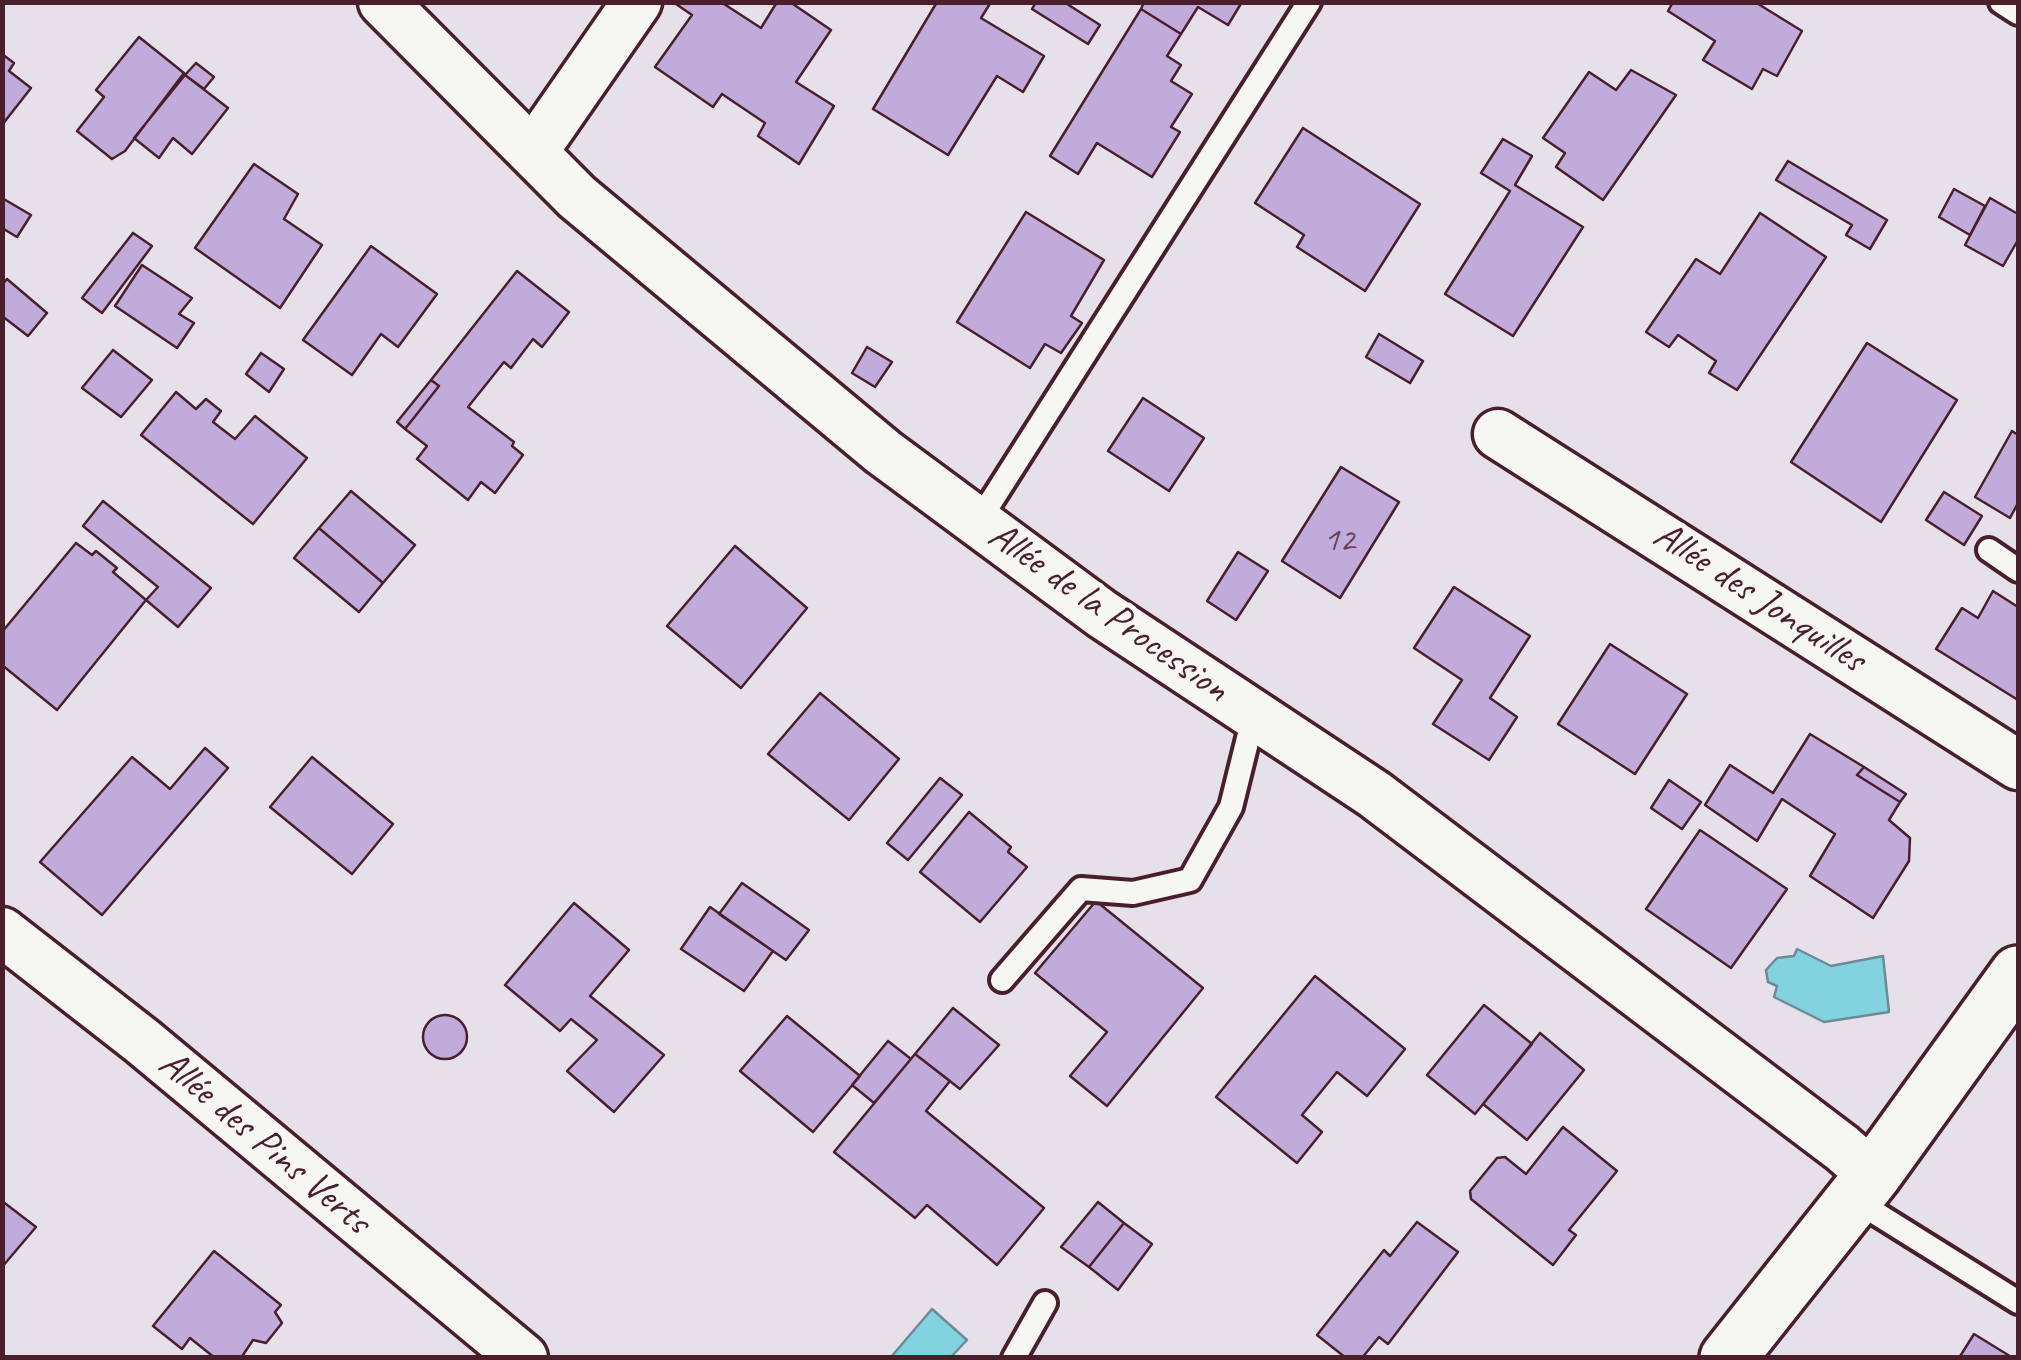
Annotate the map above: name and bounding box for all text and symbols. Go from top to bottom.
street label: Allée de la Procession [978,512,1238,714]
street label: Allée des Jonquilles [1644,512,1874,684]
house number: 12 [1323,520,1355,562]
street label: Allée des Pins Verts [148,1040,380,1246]

